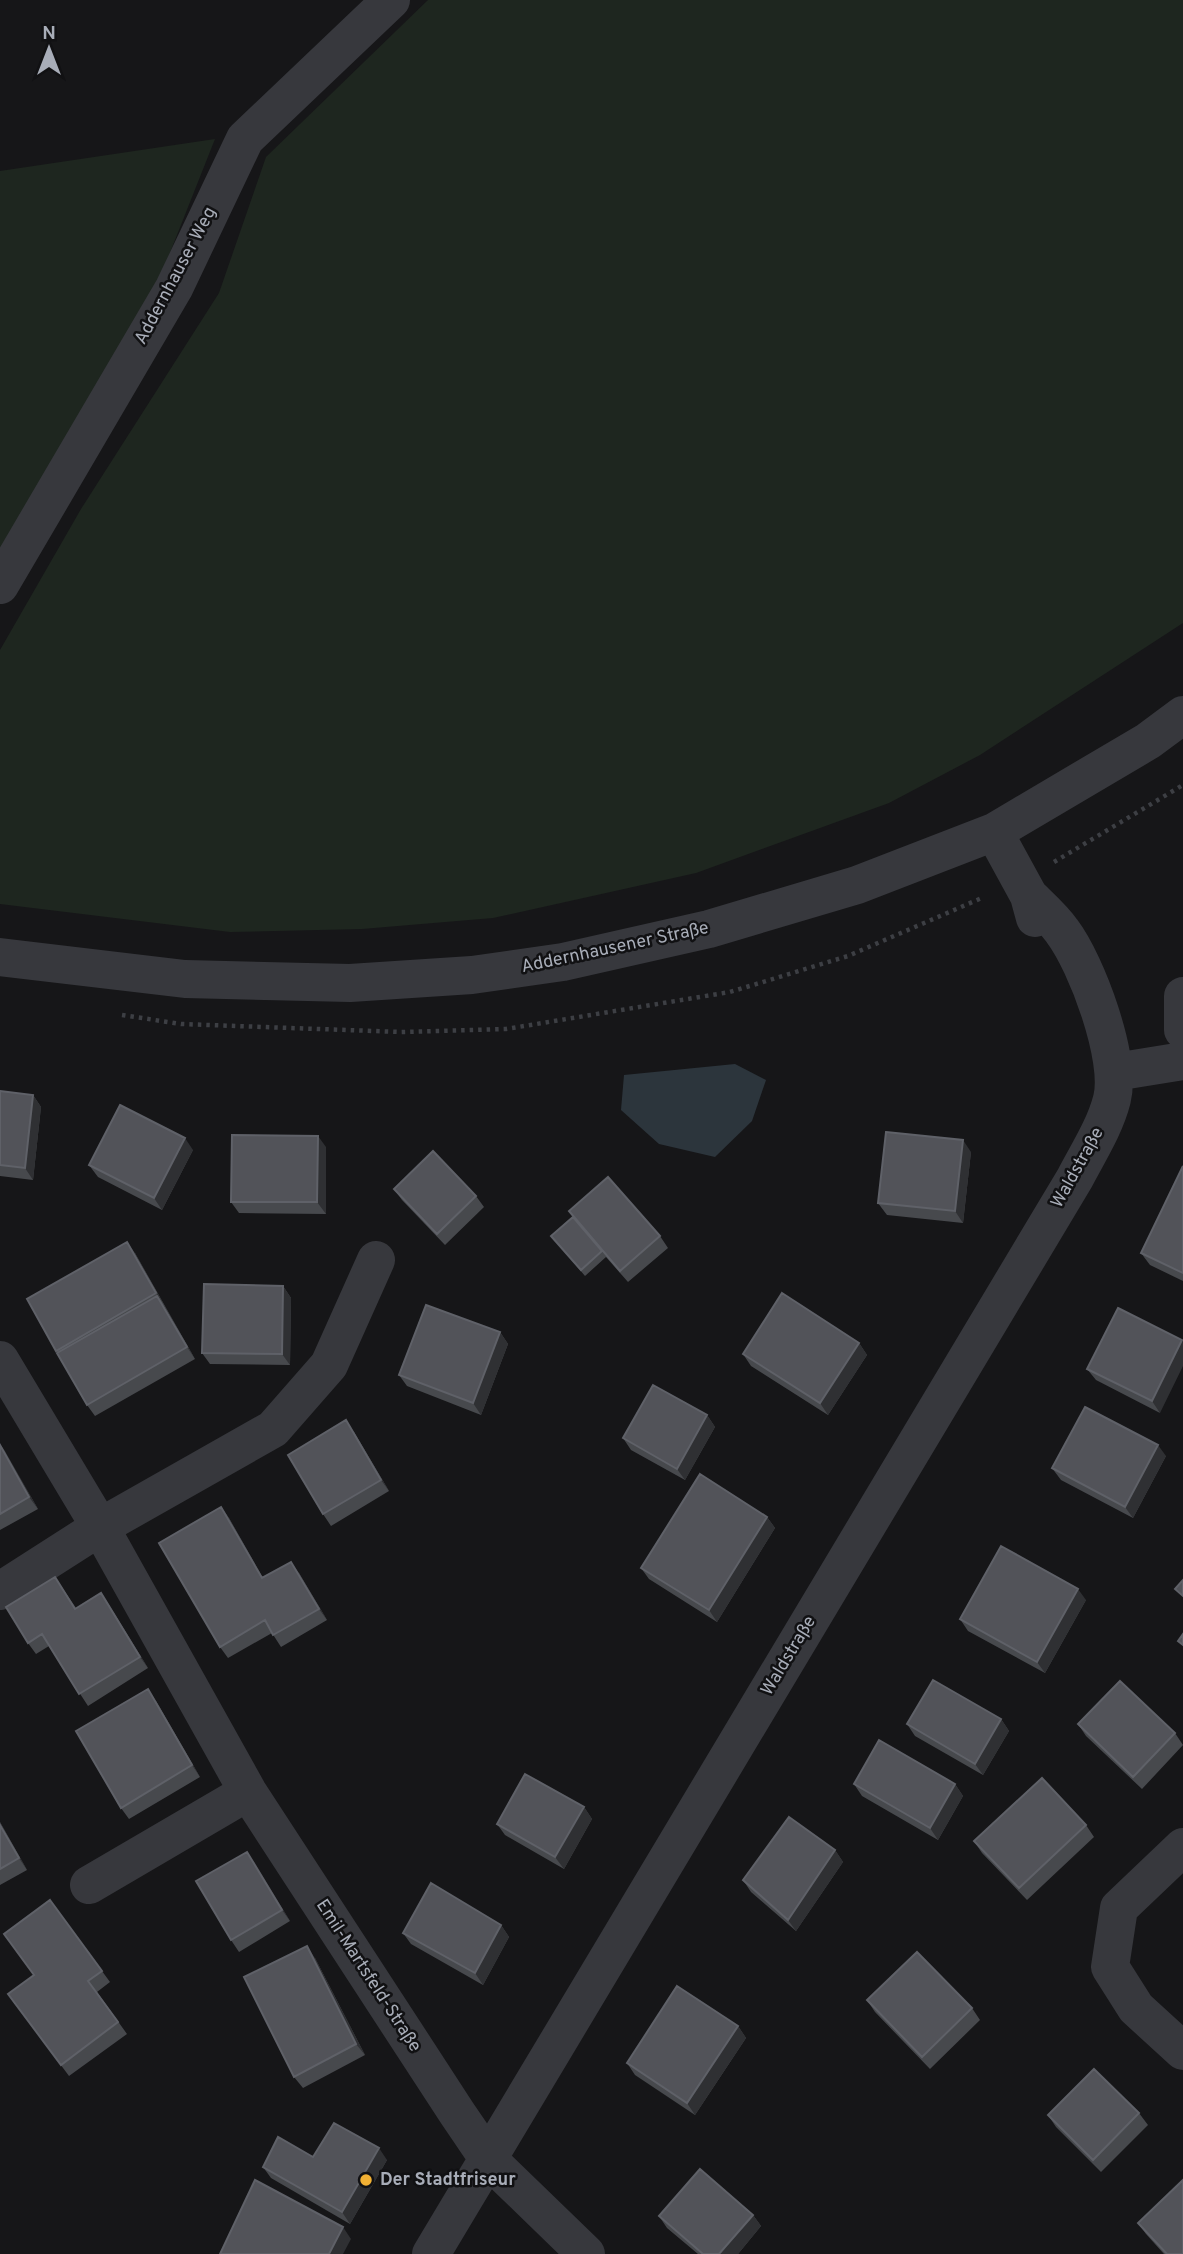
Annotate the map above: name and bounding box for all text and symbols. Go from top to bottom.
north arrow [14,14,84,84]
text: N [42,22,56,46]
street label: Addernhauser Weg [130,203,222,349]
street label: Addernhausener Straße [519,917,711,979]
street label: Waldstraße [1046,1123,1110,1213]
street label: Waldstraße [756,1612,822,1700]
street label: Emil-Martsfeld-Straße [310,1895,426,2057]
place label: Der Stadtfriseur [380,2169,516,2192]
marker: Der Stadtfriseur [358,2172,374,2188]

